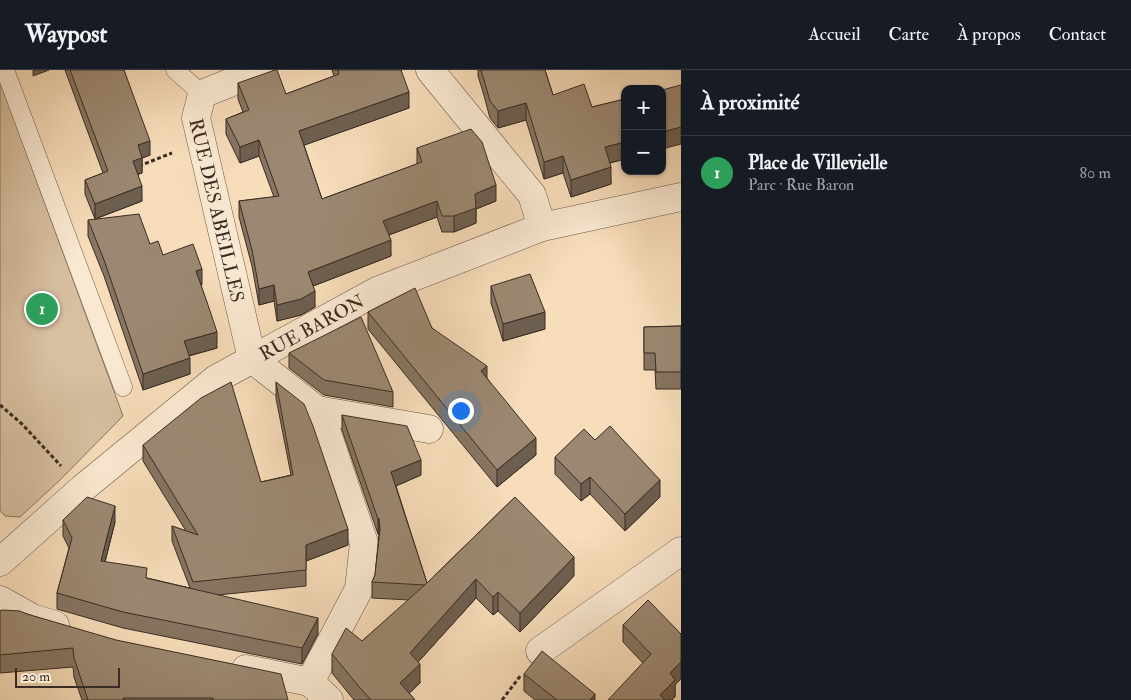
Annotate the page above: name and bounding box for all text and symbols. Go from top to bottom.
text: Waypost [25,19,107,50]
text: Accueil [808,23,861,46]
text: Carte [889,23,929,46]
text: À propos [957,23,1021,46]
text: Contact [1049,23,1106,46]
map controls [621,85,666,175]
button: + [621,85,666,130]
text: À proximité [701,89,799,116]
street label: RUE DES ABEILLES [183,116,249,305]
button: − [621,130,666,175]
text: Place de Villevielle [748,151,887,175]
text: 1 [714,163,720,183]
text: 80 m [1080,163,1111,183]
text: Parc · Rue Baron [748,175,854,195]
street label: RUE BARON [255,289,369,366]
pin: 1 [26,290,58,328]
your location [448,398,474,424]
scale bar [15,665,120,688]
text: 20 m [22,668,50,685]

